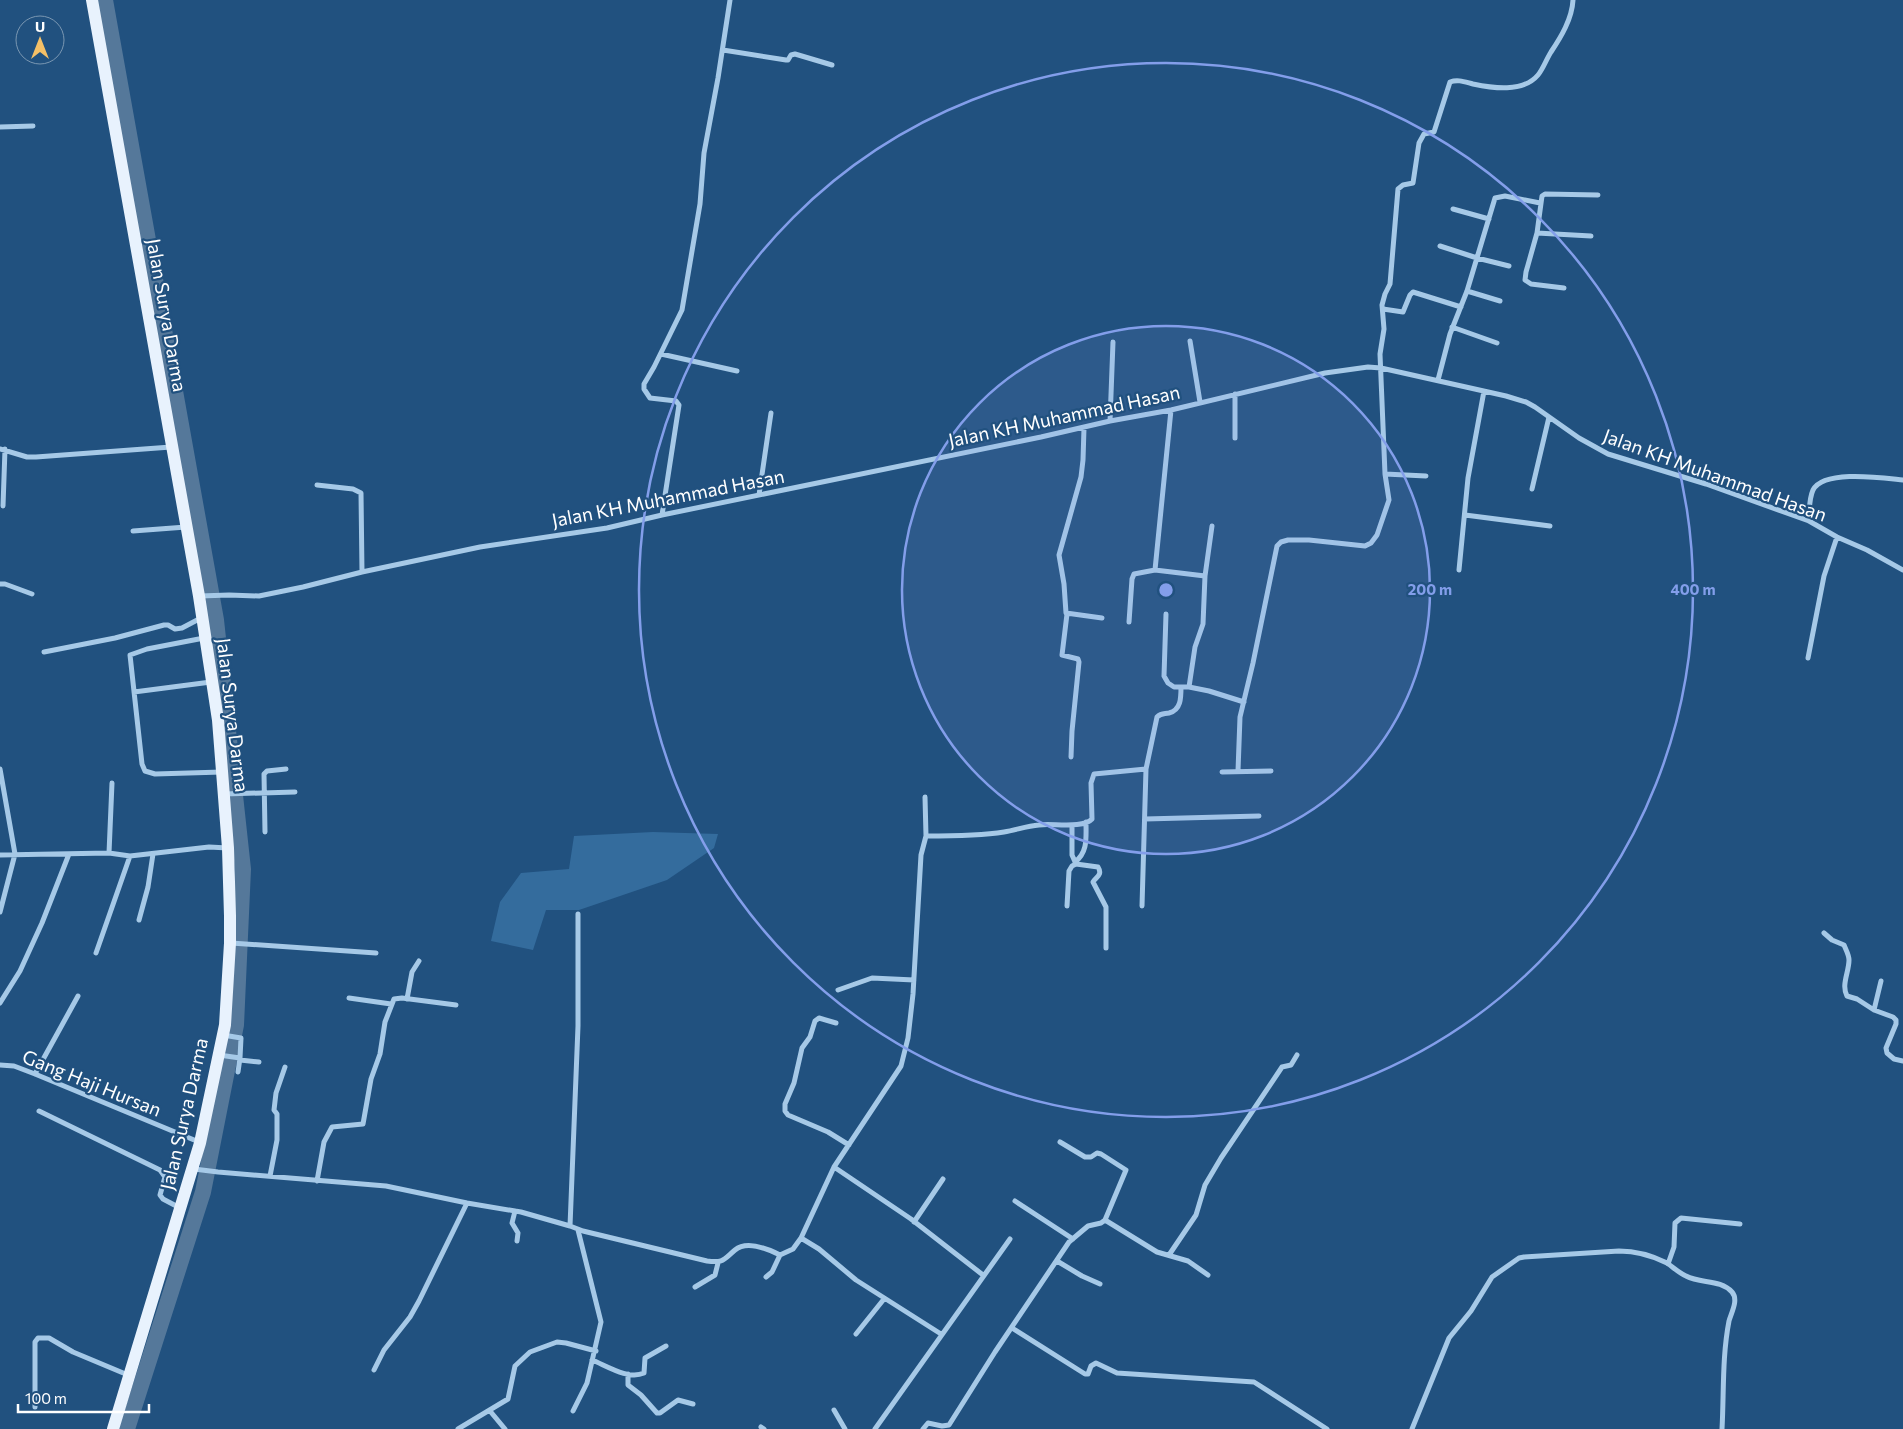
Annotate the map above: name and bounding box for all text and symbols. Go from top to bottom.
north arrow [15,15,65,65]
text: U [35,18,45,35]
street label: Jalan Surya Darma [143,236,192,393]
street label: Jalan KH Muhammad Hasan [946,380,1182,451]
street label: Jalan KH Muhammad Hasan [1600,423,1830,526]
street label: Jalan KH Muhammad Hasan [550,464,786,531]
text: 200 m [1408,580,1452,598]
text: 400 m [1670,580,1716,598]
centre of rings [1157,581,1175,599]
street label: Jalan Surya Darma [213,636,254,793]
street label: Jalan Surya Darma [155,1036,212,1192]
street label: Gang Haji Hursan [19,1044,165,1121]
scale bar [18,1382,149,1414]
text: 100 m [25,1389,67,1407]

